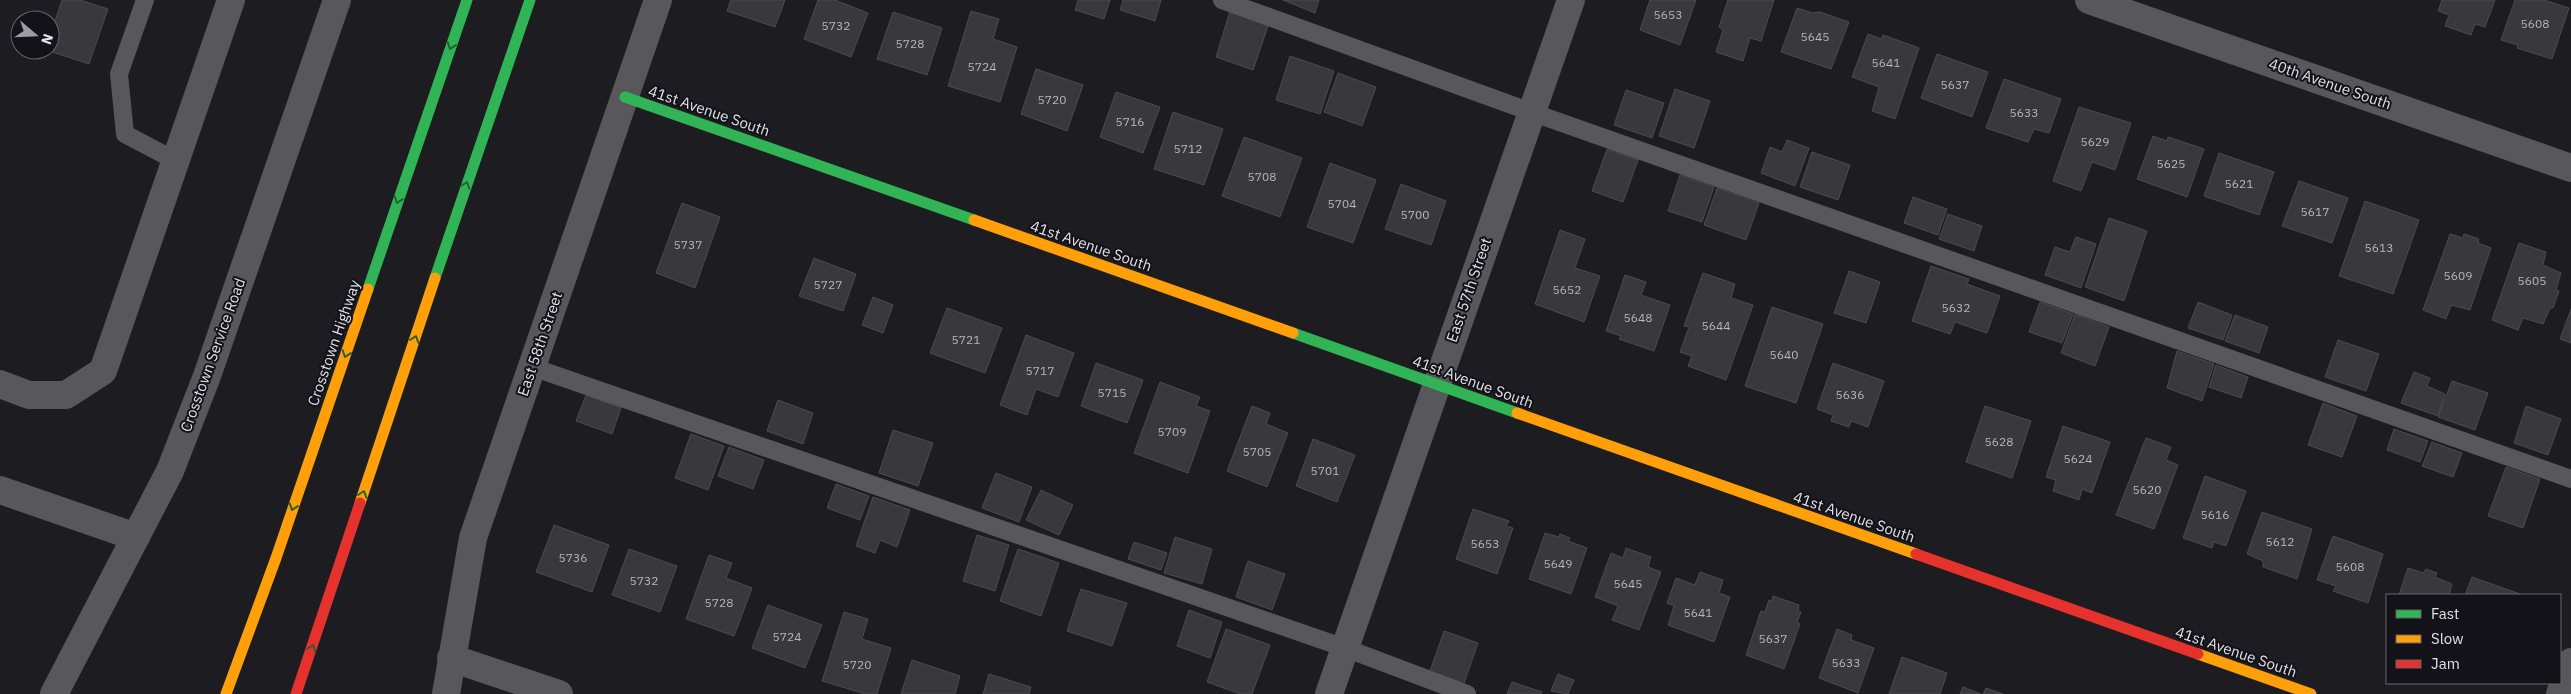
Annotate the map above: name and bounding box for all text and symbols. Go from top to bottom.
house number: 5653 [1654,7,1682,22]
north arrow [10,10,60,60]
house number: 5608 [2521,16,2549,31]
house number: 5732 [822,18,850,33]
house number: 5645 [1801,29,1829,44]
text: N [37,32,57,47]
house number: 5728 [896,36,924,51]
one-way arrow [447,41,457,50]
street label: 40th Avenue South [2266,54,2394,113]
house number: 5641 [1872,55,1900,70]
house number: 5724 [968,59,996,74]
house number: 5637 [1941,77,1969,92]
street label: 41st Avenue South [646,81,772,140]
house number: 5720 [1038,92,1066,107]
house number: 5633 [2010,105,2038,120]
house number: 5716 [1116,114,1144,129]
house number: 5629 [2081,134,2109,149]
house number: 5712 [1174,141,1202,156]
house number: 5625 [2157,156,2185,171]
house number: 5708 [1248,169,1276,184]
house number: 5621 [2225,176,2253,191]
one-way arrow [460,182,470,190]
one-way arrow [394,195,404,204]
house number: 5704 [1328,196,1356,211]
house number: 5617 [2301,204,2329,219]
house number: 5700 [1401,207,1429,222]
street label: 41st Avenue South [1028,216,1154,275]
street label: East 57th Street [1442,235,1495,345]
house number: 5737 [674,237,702,252]
house number: 5613 [2365,240,2393,255]
house number: 5609 [2444,268,2472,283]
house number: 5605 [2518,273,2546,288]
street label: Crosstown Service Road [176,275,249,434]
street label: Crosstown Highway [303,277,364,408]
house number: 5727 [814,277,842,292]
house number: 5652 [1553,282,1581,297]
street label: East 58th Street [513,289,566,399]
house number: 5632 [1942,300,1970,315]
house number: 5648 [1624,310,1652,325]
house number: 5644 [1702,318,1730,333]
house number: 5721 [952,332,980,347]
one-way arrow [409,336,419,344]
house number: 5640 [1770,347,1798,362]
one-way arrow [342,349,352,357]
street label: 41st Avenue South [1410,351,1536,412]
house number: 5717 [1026,363,1054,378]
house number: 5715 [1098,385,1126,400]
house number: 5636 [1836,387,1864,402]
house number: 5709 [1158,424,1186,439]
house number: 5628 [1985,434,2013,449]
house number: 5705 [1243,444,1271,459]
house number: 5624 [2064,451,2092,466]
house number: 5701 [1311,463,1339,478]
house number: 5620 [2133,482,2161,497]
street label: 41st Avenue South [1791,487,1917,546]
one-way arrow [357,490,367,498]
one-way arrow [289,503,299,511]
house number: 5616 [2201,507,2229,522]
house number: 5612 [2266,534,2294,549]
house number: 5653 [1471,536,1499,551]
house number: 5736 [559,550,587,565]
house number: 5649 [1544,556,1572,571]
house number: 5608 [2336,559,2364,574]
house number: 5732 [630,573,658,588]
house number: 5645 [1614,576,1642,591]
legend [2386,594,2561,684]
house number: 5728 [705,595,733,610]
text: Fast [2431,604,2459,623]
house number: 5641 [1684,605,1712,620]
street label: 41st Avenue South [2173,622,2299,681]
house number: 5724 [773,629,801,644]
text: Slow [2431,629,2464,648]
house number: 5637 [1759,631,1787,646]
one-way arrow [306,644,316,652]
text: Jam [2431,654,2460,673]
house number: 5633 [1832,655,1860,670]
house number: 5720 [843,657,871,672]

